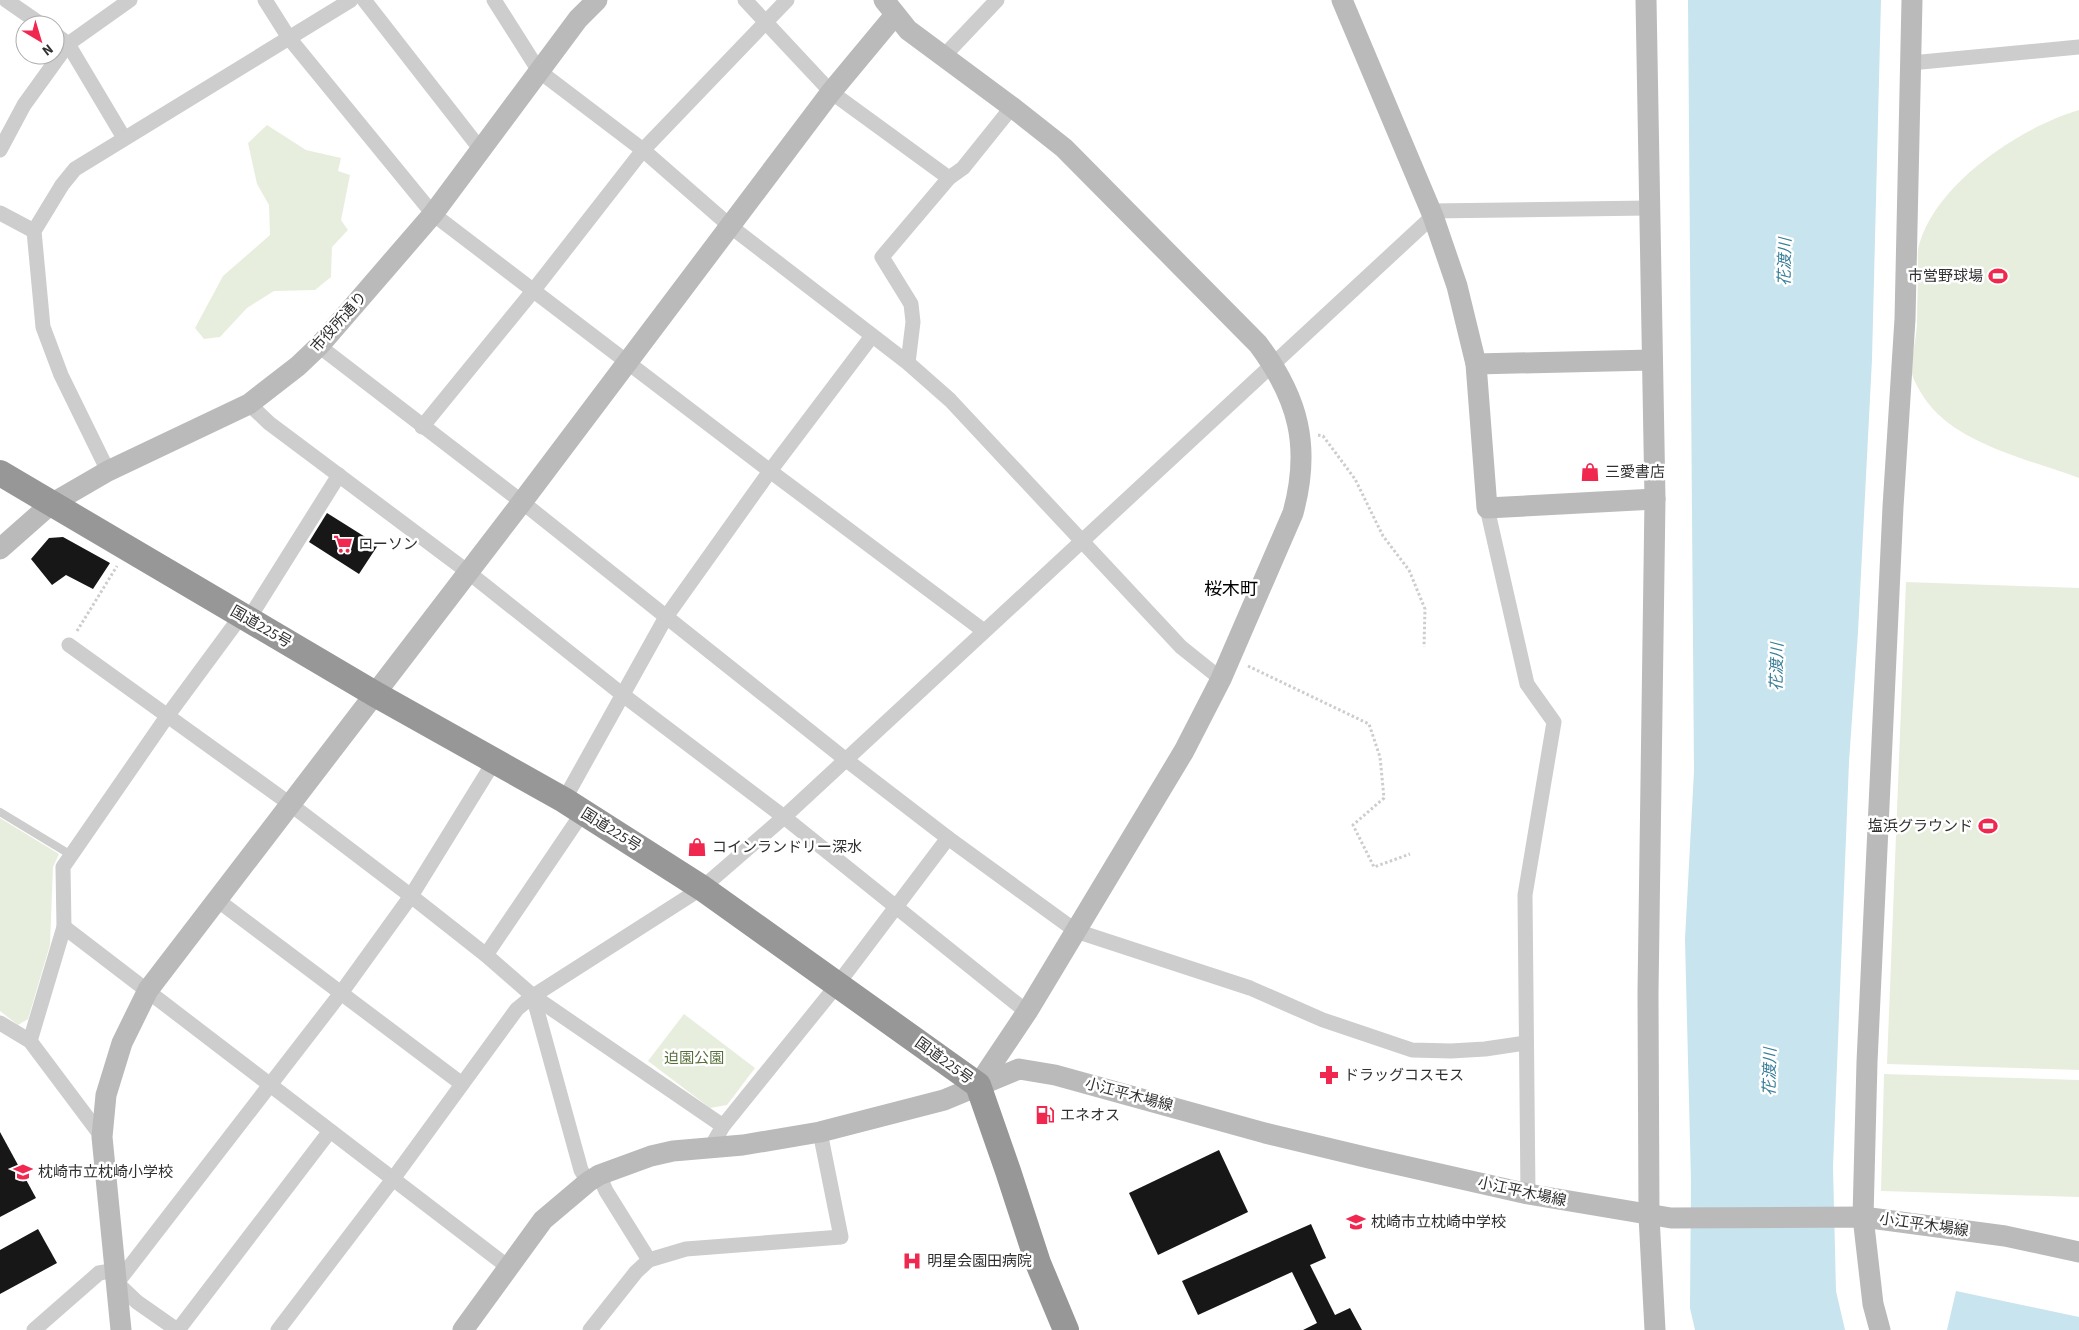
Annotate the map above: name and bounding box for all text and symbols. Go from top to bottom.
north arrow [15,15,65,65]
text: N [38,39,57,60]
water label: 花渡川 [1774,236,1796,286]
sports icon: 市営野球場 [1987,265,2009,287]
place label: 市営野球場 [1908,266,1983,287]
street label: 市役所通り [306,287,372,357]
shop icon: 三愛書店 [1579,461,1601,483]
place label: 三愛書店 [1605,462,1665,483]
supermarket icon: ローソン [332,533,354,555]
place label: ローソン [358,534,418,555]
district label: 桜木町 [1204,577,1258,602]
street label: 国道225号 [227,601,295,653]
water label: 花渡川 [1766,641,1788,691]
street label: 国道225号 [577,803,645,857]
sports icon: 塩浜グラウンド [1977,815,1999,837]
place label: 塩浜グラウンド [1868,816,1973,837]
shop icon: コインランドリー深水 [686,836,708,858]
place label: コインランドリー深水 [712,837,862,858]
street label: 国道225号 [911,1033,977,1089]
water label: 花渡川 [1759,1046,1781,1096]
park label: 迫園公園 [664,1048,724,1069]
pharmacy icon: ドラッグコスモス [1318,1064,1340,1086]
place label: ドラッグコスモス [1344,1065,1464,1086]
street label: 小江平木場線 [1083,1073,1175,1117]
fuel station icon: エネオス [1034,1104,1056,1126]
place label: エネオス [1060,1105,1120,1126]
school or university icon: 枕崎市立枕崎小学校 [12,1161,34,1183]
place label: 枕崎市立枕崎小学校 [38,1162,173,1183]
street label: 小江平木場線 [1476,1172,1568,1212]
street label: 小江平木場線 [1878,1208,1970,1242]
school or university icon: 枕崎市立枕崎中学校 [1345,1211,1367,1233]
place label: 枕崎市立枕崎中学校 [1371,1212,1506,1233]
hospital icon: 明星会園田病院 [901,1250,923,1272]
place label: 明星会園田病院 [927,1251,1032,1272]

